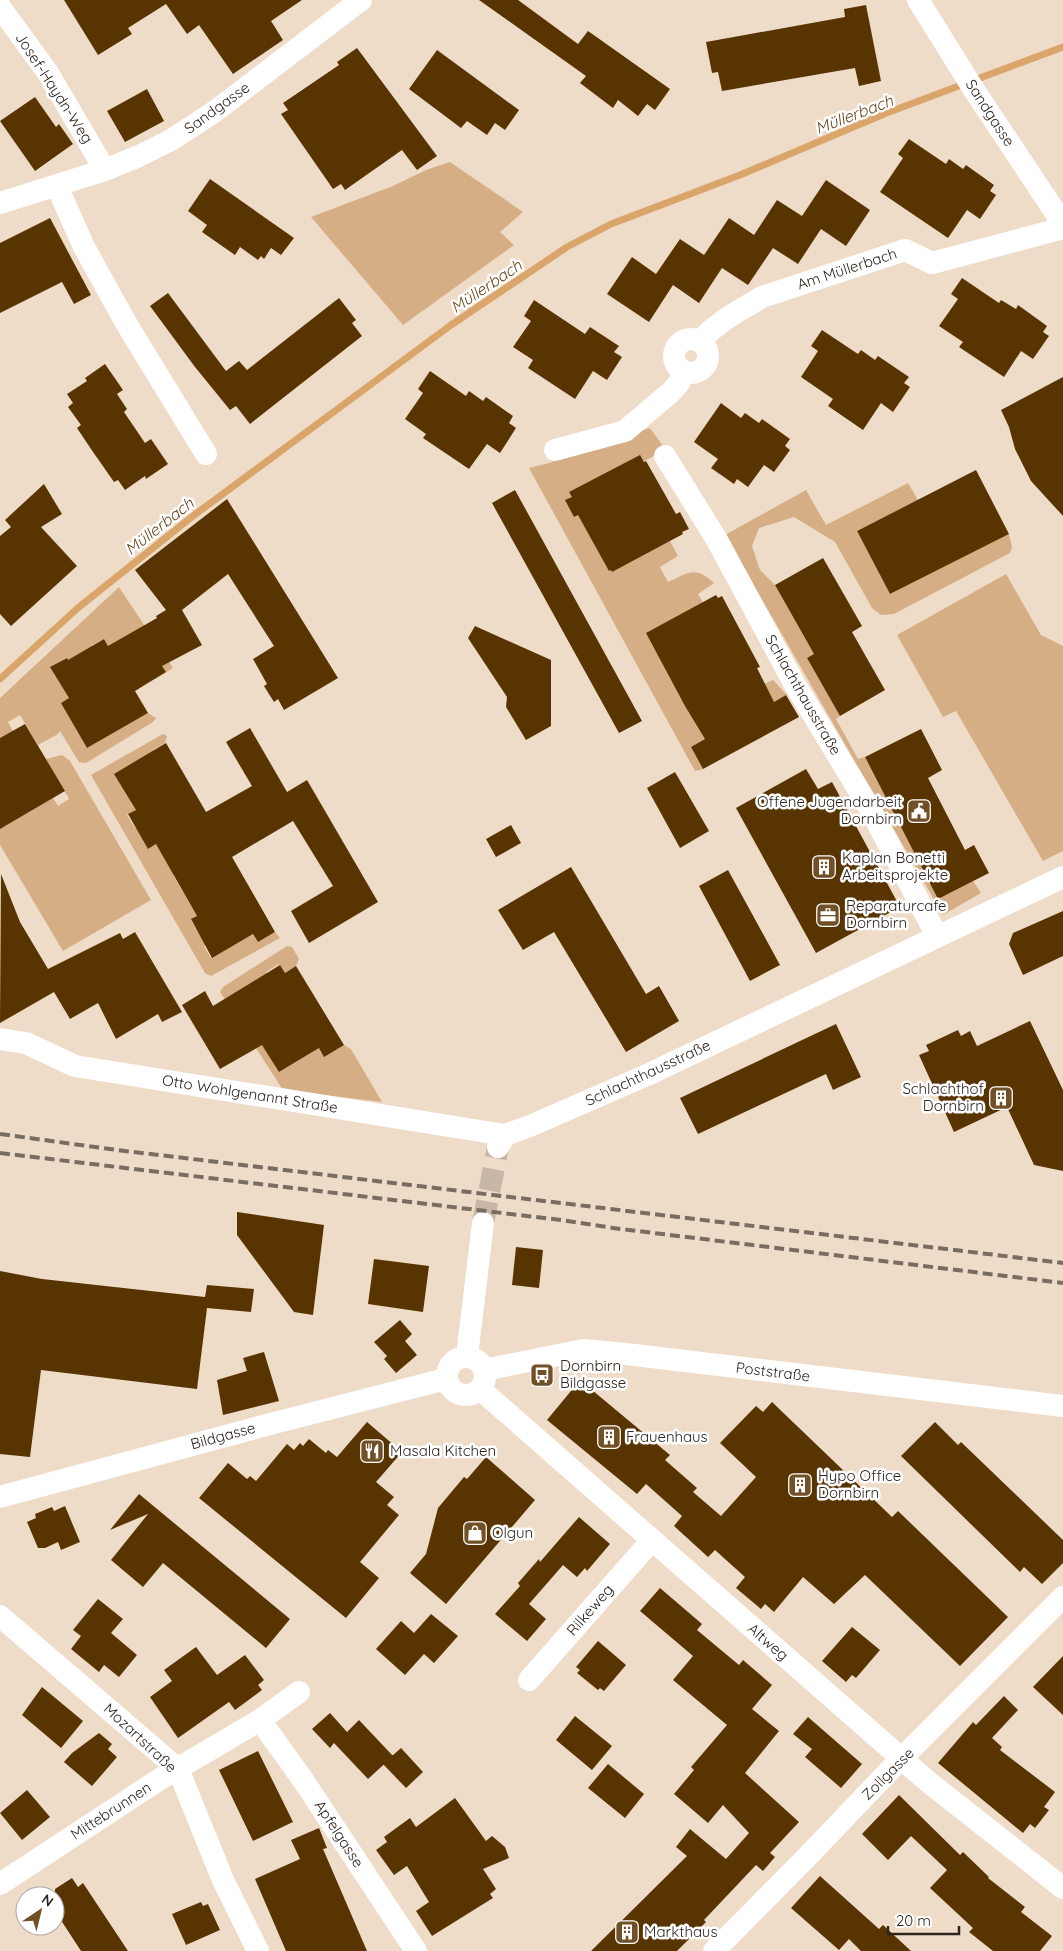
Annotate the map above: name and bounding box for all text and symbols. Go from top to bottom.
street label: Josef-Haydn-Weg [11,29,97,147]
street label: Sandgasse [962,76,1019,150]
street label: Sandgasse [180,78,253,138]
water label: Müllerbach [812,90,896,138]
street label: Am Müllerbach [794,243,899,294]
water label: Müllerbach [447,254,526,317]
water label: Müllerbach [121,492,198,559]
street label: Schlachthausstraße [761,631,846,758]
place label: Offene Jugendarbeit Dornbirn [757,792,902,828]
public building icon: Offene Jugendarbeit Dornbirn [906,798,932,824]
place label: Kaplan Bonetti Arbeitsprojekte [842,848,948,884]
building icon: Kaplan Bonetti Arbeitsprojekte [811,854,837,880]
place label: Reparaturcafe Dornbirn [846,896,947,932]
office icon: Reparaturcafe Dornbirn [815,902,841,928]
street label: Schlachthausstraße [582,1035,713,1110]
street label: Otto Wohlgenannt Straße [161,1070,339,1117]
place label: Schlachthof Dornbirn [902,1079,985,1115]
building icon: Schlachthof Dornbirn [988,1085,1014,1111]
place label: Dornbirn Bildgasse [560,1356,626,1392]
street label: Poststraße [735,1358,811,1385]
bus stop icon: Dornbirn Bildgasse [529,1362,555,1388]
street label: Bildgasse [188,1418,257,1453]
building icon: Frauenhaus [596,1424,622,1450]
place label: Frauenhaus [626,1427,708,1446]
restaurant icon: Masala Kitchen [359,1438,385,1464]
place label: Masala Kitchen [390,1441,496,1460]
place label: Hypo Office Dornbirn [818,1466,901,1502]
building icon: Hypo Office Dornbirn [787,1472,813,1498]
shop icon: Olgun [462,1520,488,1546]
place label: Olgun [492,1523,533,1542]
street label: Rilkeweg [562,1580,617,1639]
street label: Altweg [744,1619,793,1664]
street label: Mozartstraße [100,1699,181,1776]
street label: Zollgasse [857,1743,918,1804]
street label: Mittebrunnen [67,1778,155,1844]
street label: Apfelgasse [311,1797,368,1871]
north arrow [15,1886,65,1936]
text: N [38,1890,57,1911]
scale bar [888,1904,959,1936]
text: 20 m [896,1911,931,1930]
building icon: Markthaus [614,1919,640,1945]
place label: Markthaus [644,1922,717,1941]

